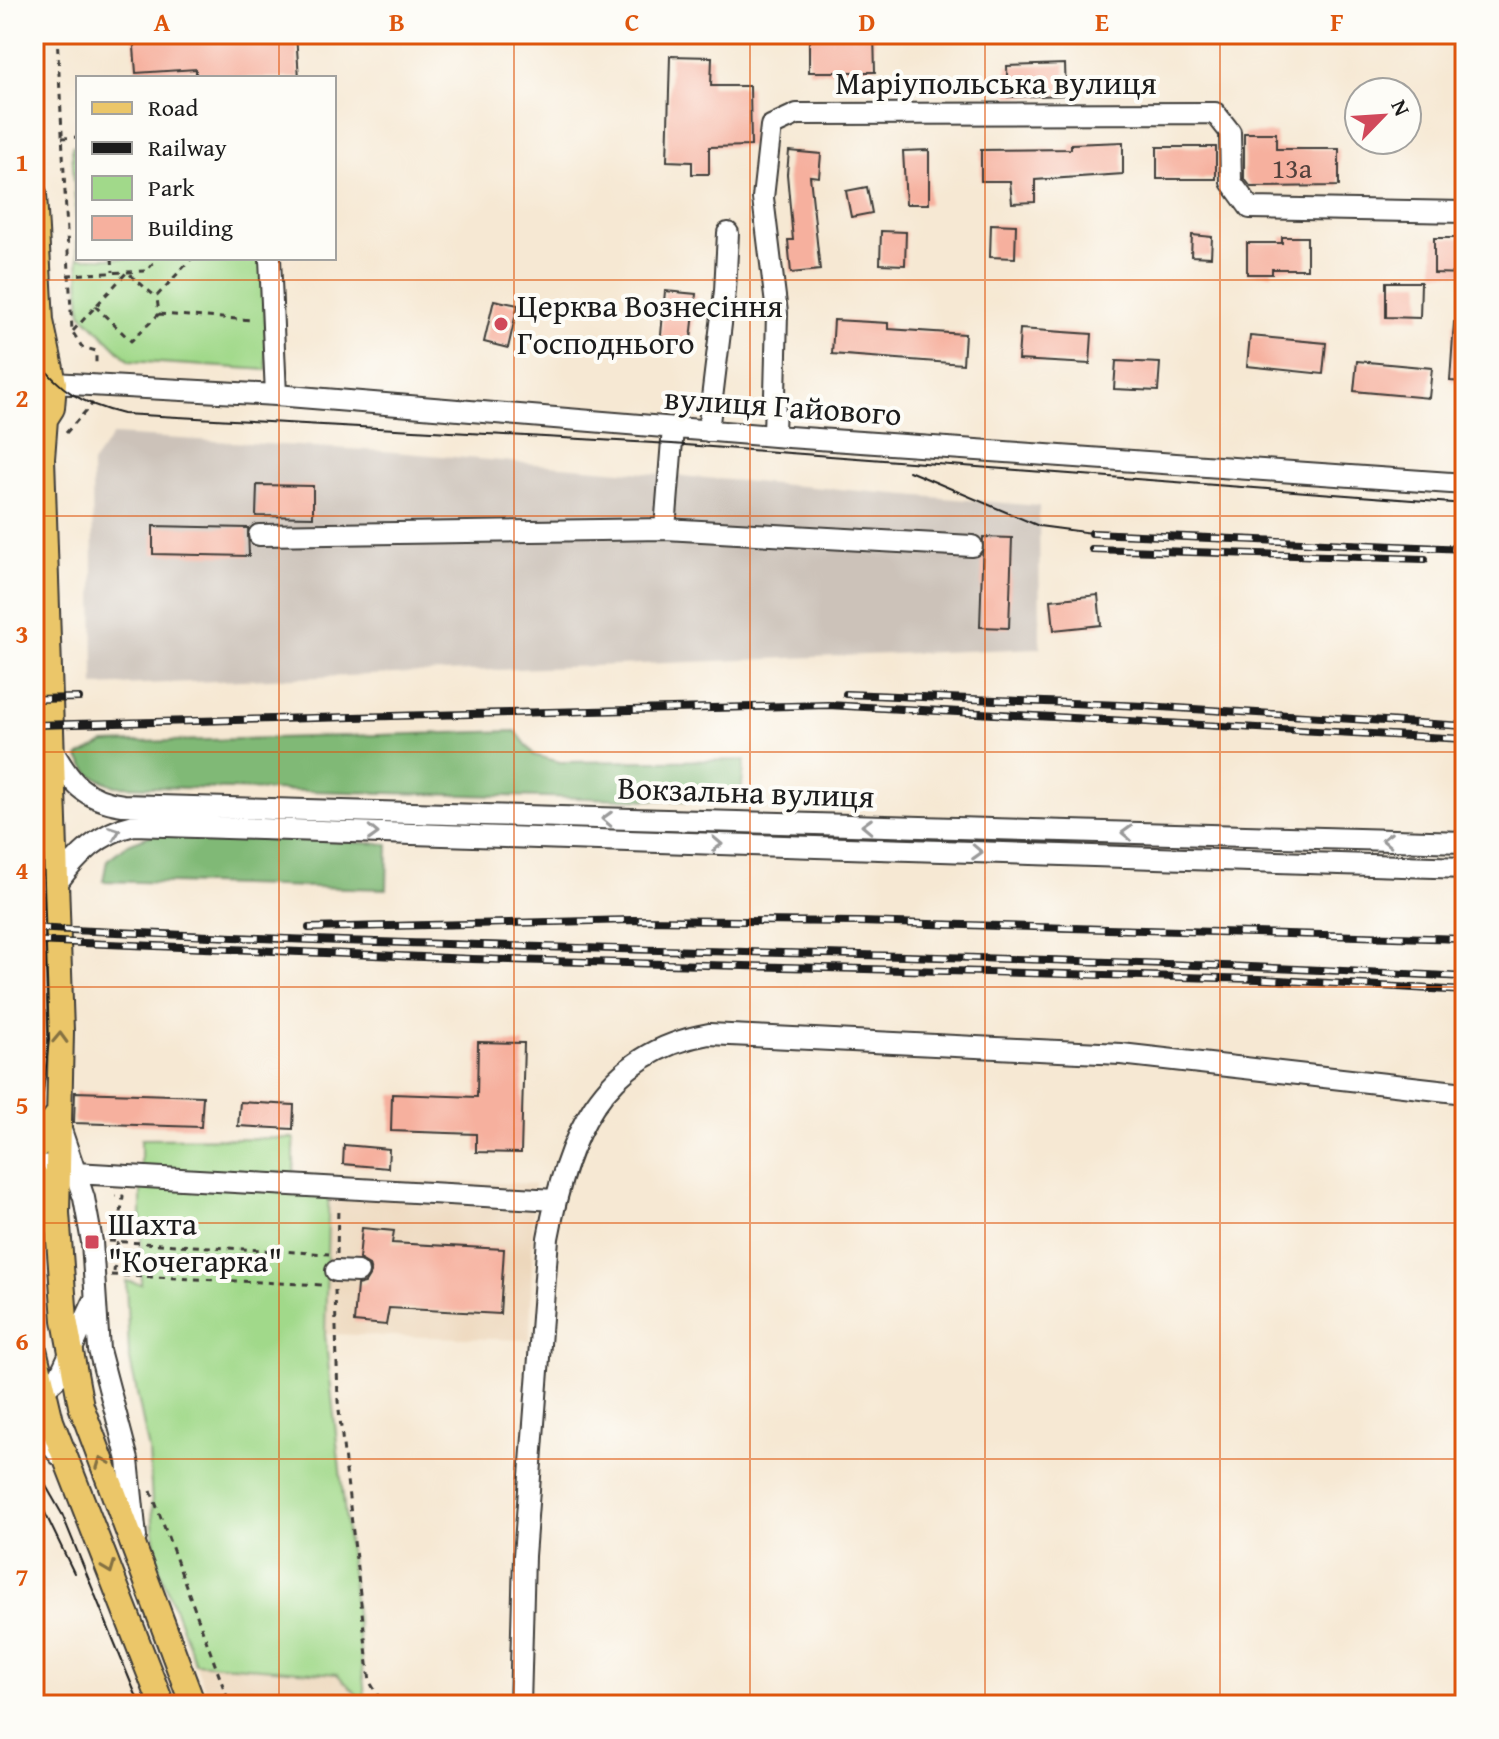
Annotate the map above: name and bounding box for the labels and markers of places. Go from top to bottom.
place label: Церква Вознесіння Господнього [517,282,783,366]
marker: Церква Вознесіння Господнього [492,315,510,333]
place label: Шахта "Кочегарка" [108,1200,282,1284]
marker: Шахта "Кочегарка" [83,1233,101,1251]

